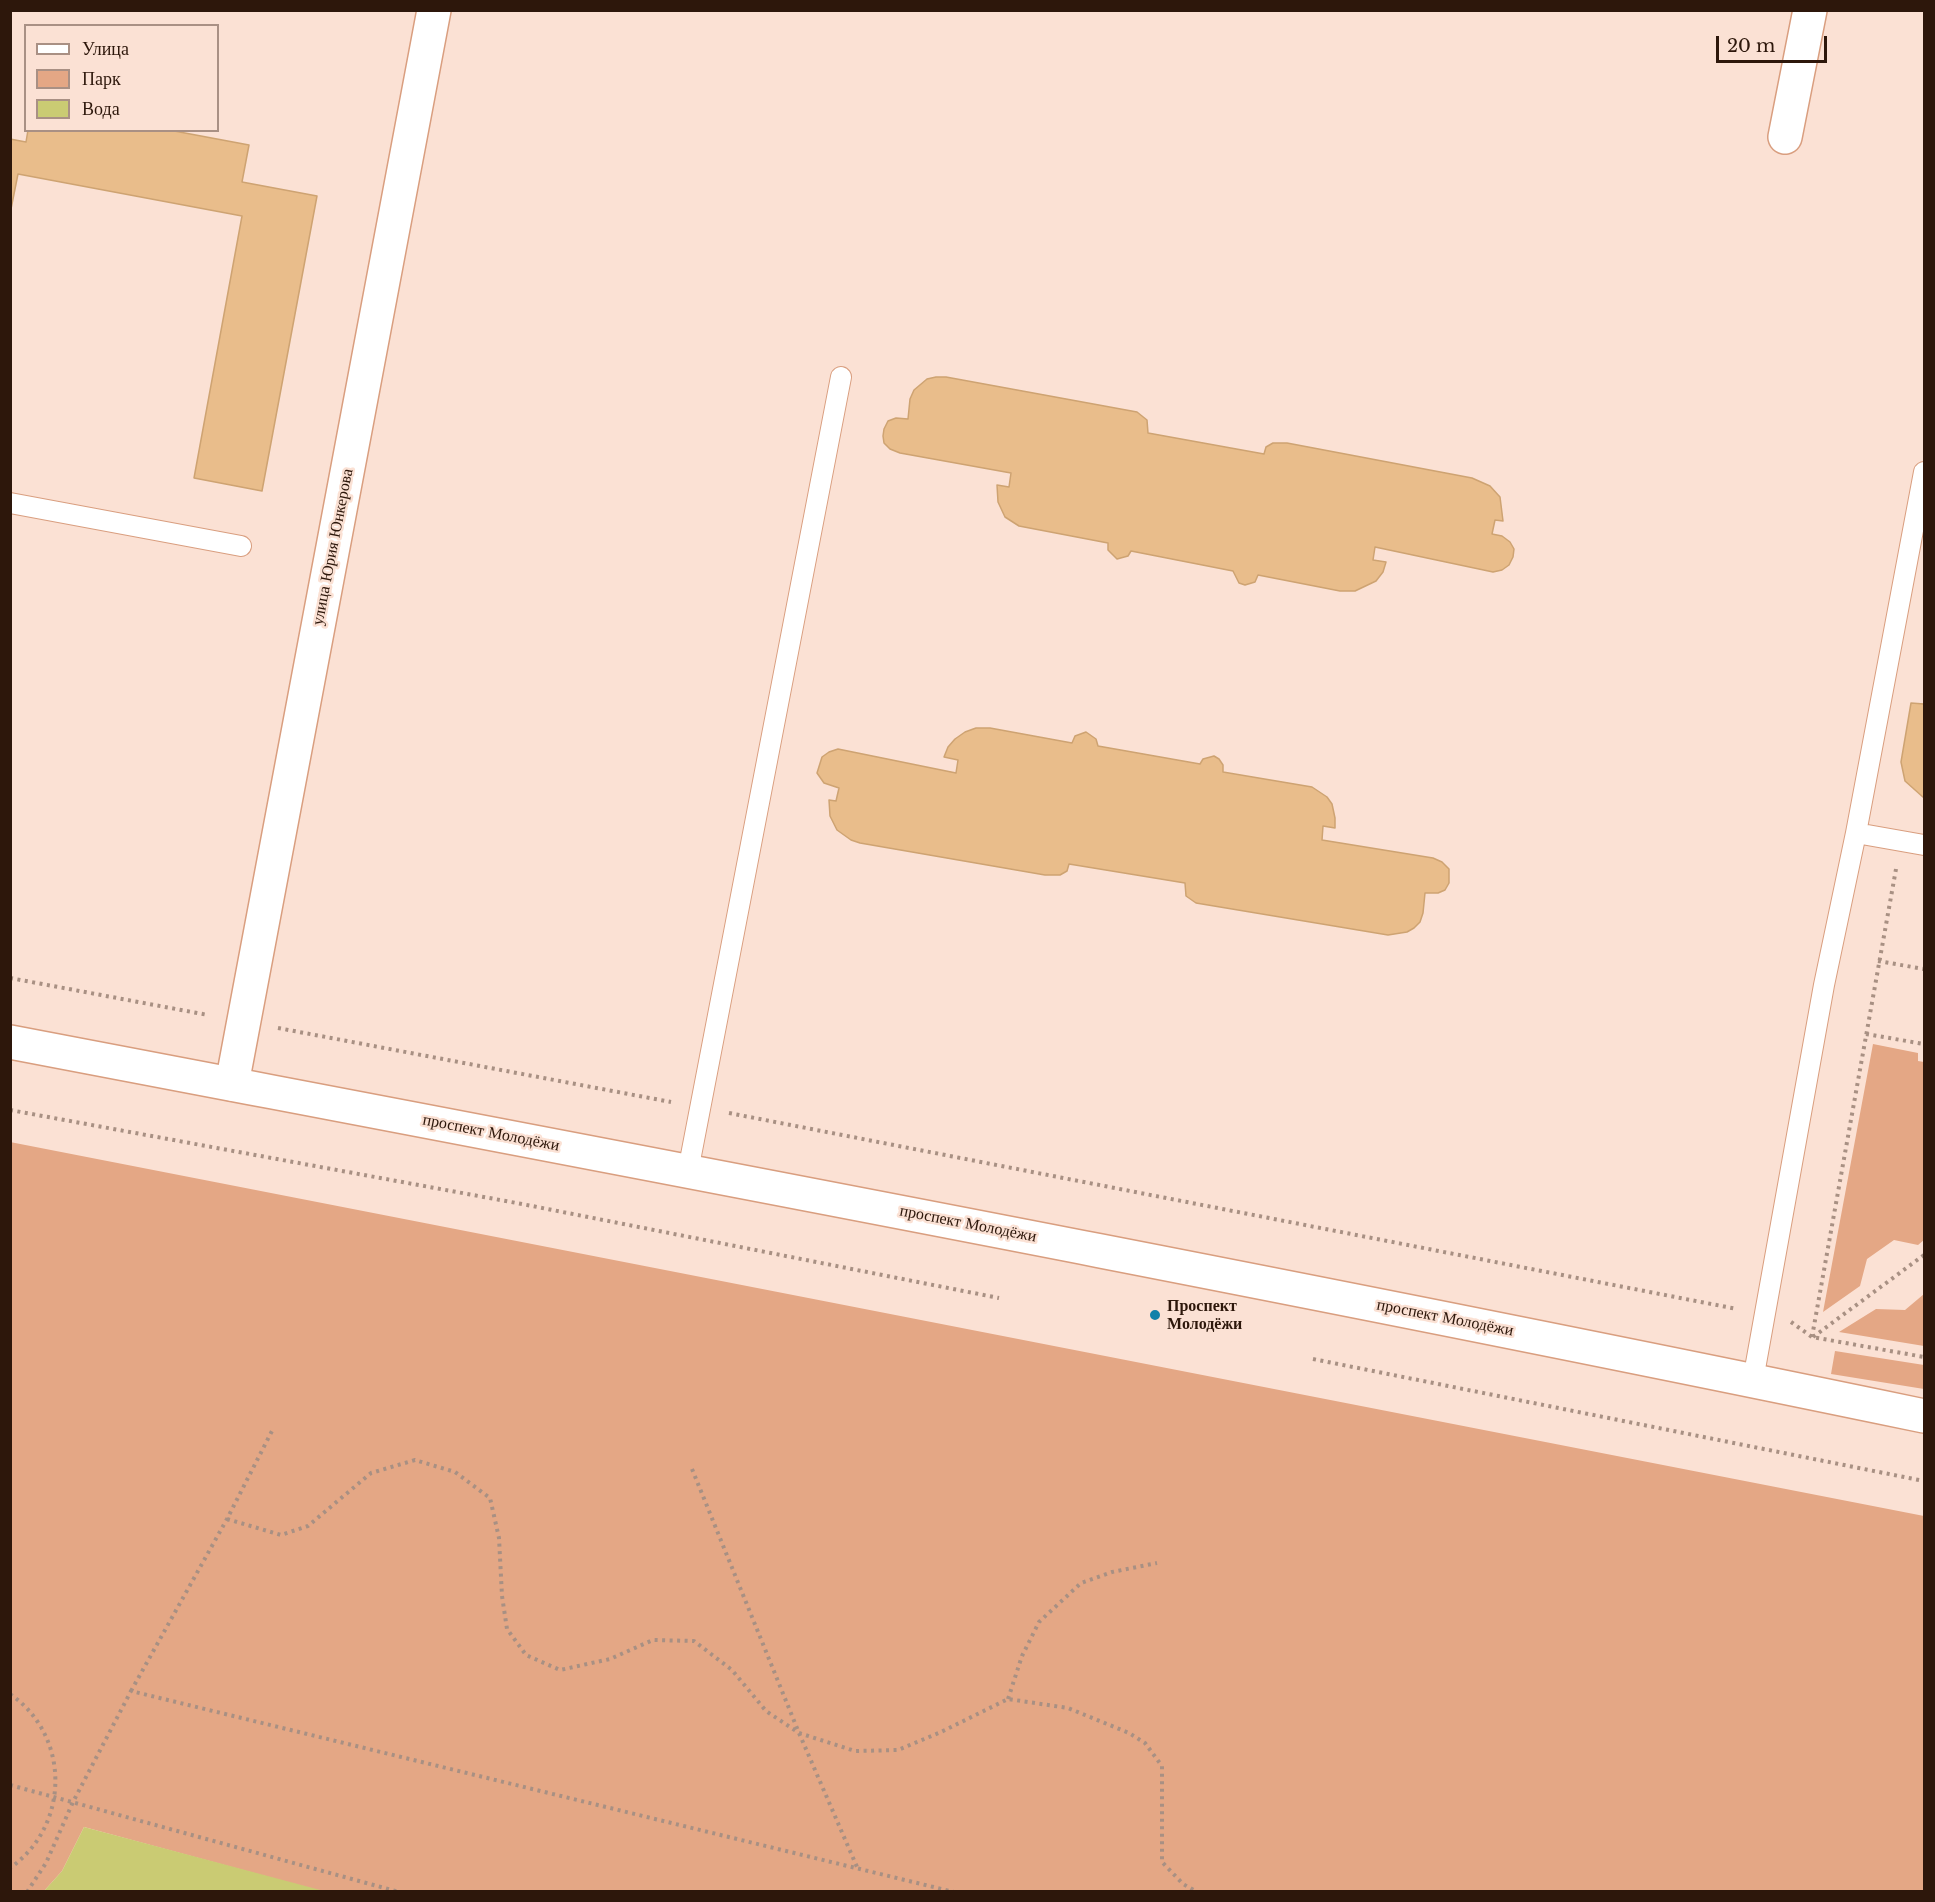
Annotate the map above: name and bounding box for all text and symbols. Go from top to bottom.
legend [24,24,219,132]
scale bar [1719,24,1830,62]
text: 20 m [1727,35,1775,57]
text: Улица [82,38,129,60]
text: Парк [82,68,121,90]
text: Вода [82,98,120,120]
street label: улица Юрия Юнкерова [308,467,358,627]
street label: проспект Молодёжи [421,1110,561,1156]
street label: проспект Молодёжи [898,1201,1038,1247]
street label: проспект Молодёжи [1375,1295,1515,1341]
place label: Проспект Молодёжи [1167,1296,1242,1334]
marker: Проспект Молодёжи [1148,1308,1162,1322]

